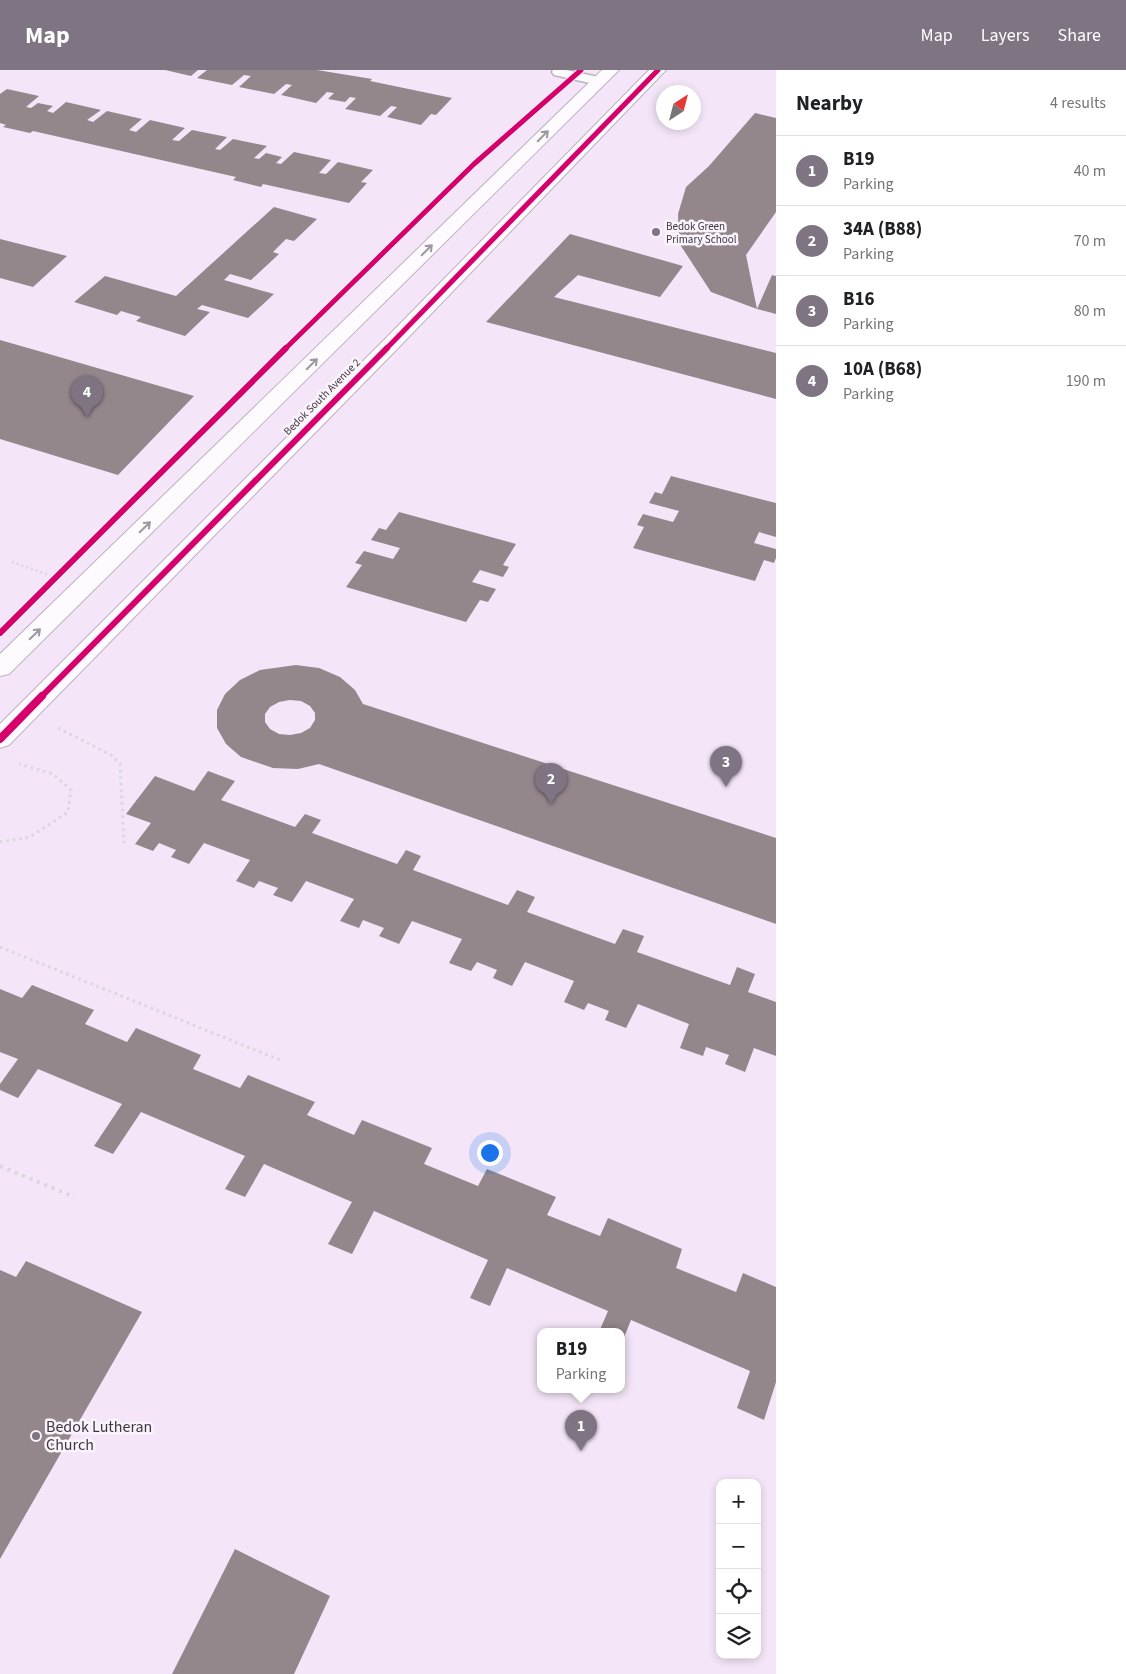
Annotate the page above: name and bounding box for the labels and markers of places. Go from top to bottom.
place label: Bedok Green Primary School [666,219,737,247]
marker: Bedok Green Primary School [650,226,662,238]
pin: 4 [71,376,103,417]
pin: 3 [710,746,742,787]
pin: 2 [535,763,567,804]
pin: 1 [565,1410,597,1451]
place label: Bedok Lutheran Church [46,1416,152,1456]
marker: Bedok Lutheran Church [30,1430,42,1442]

